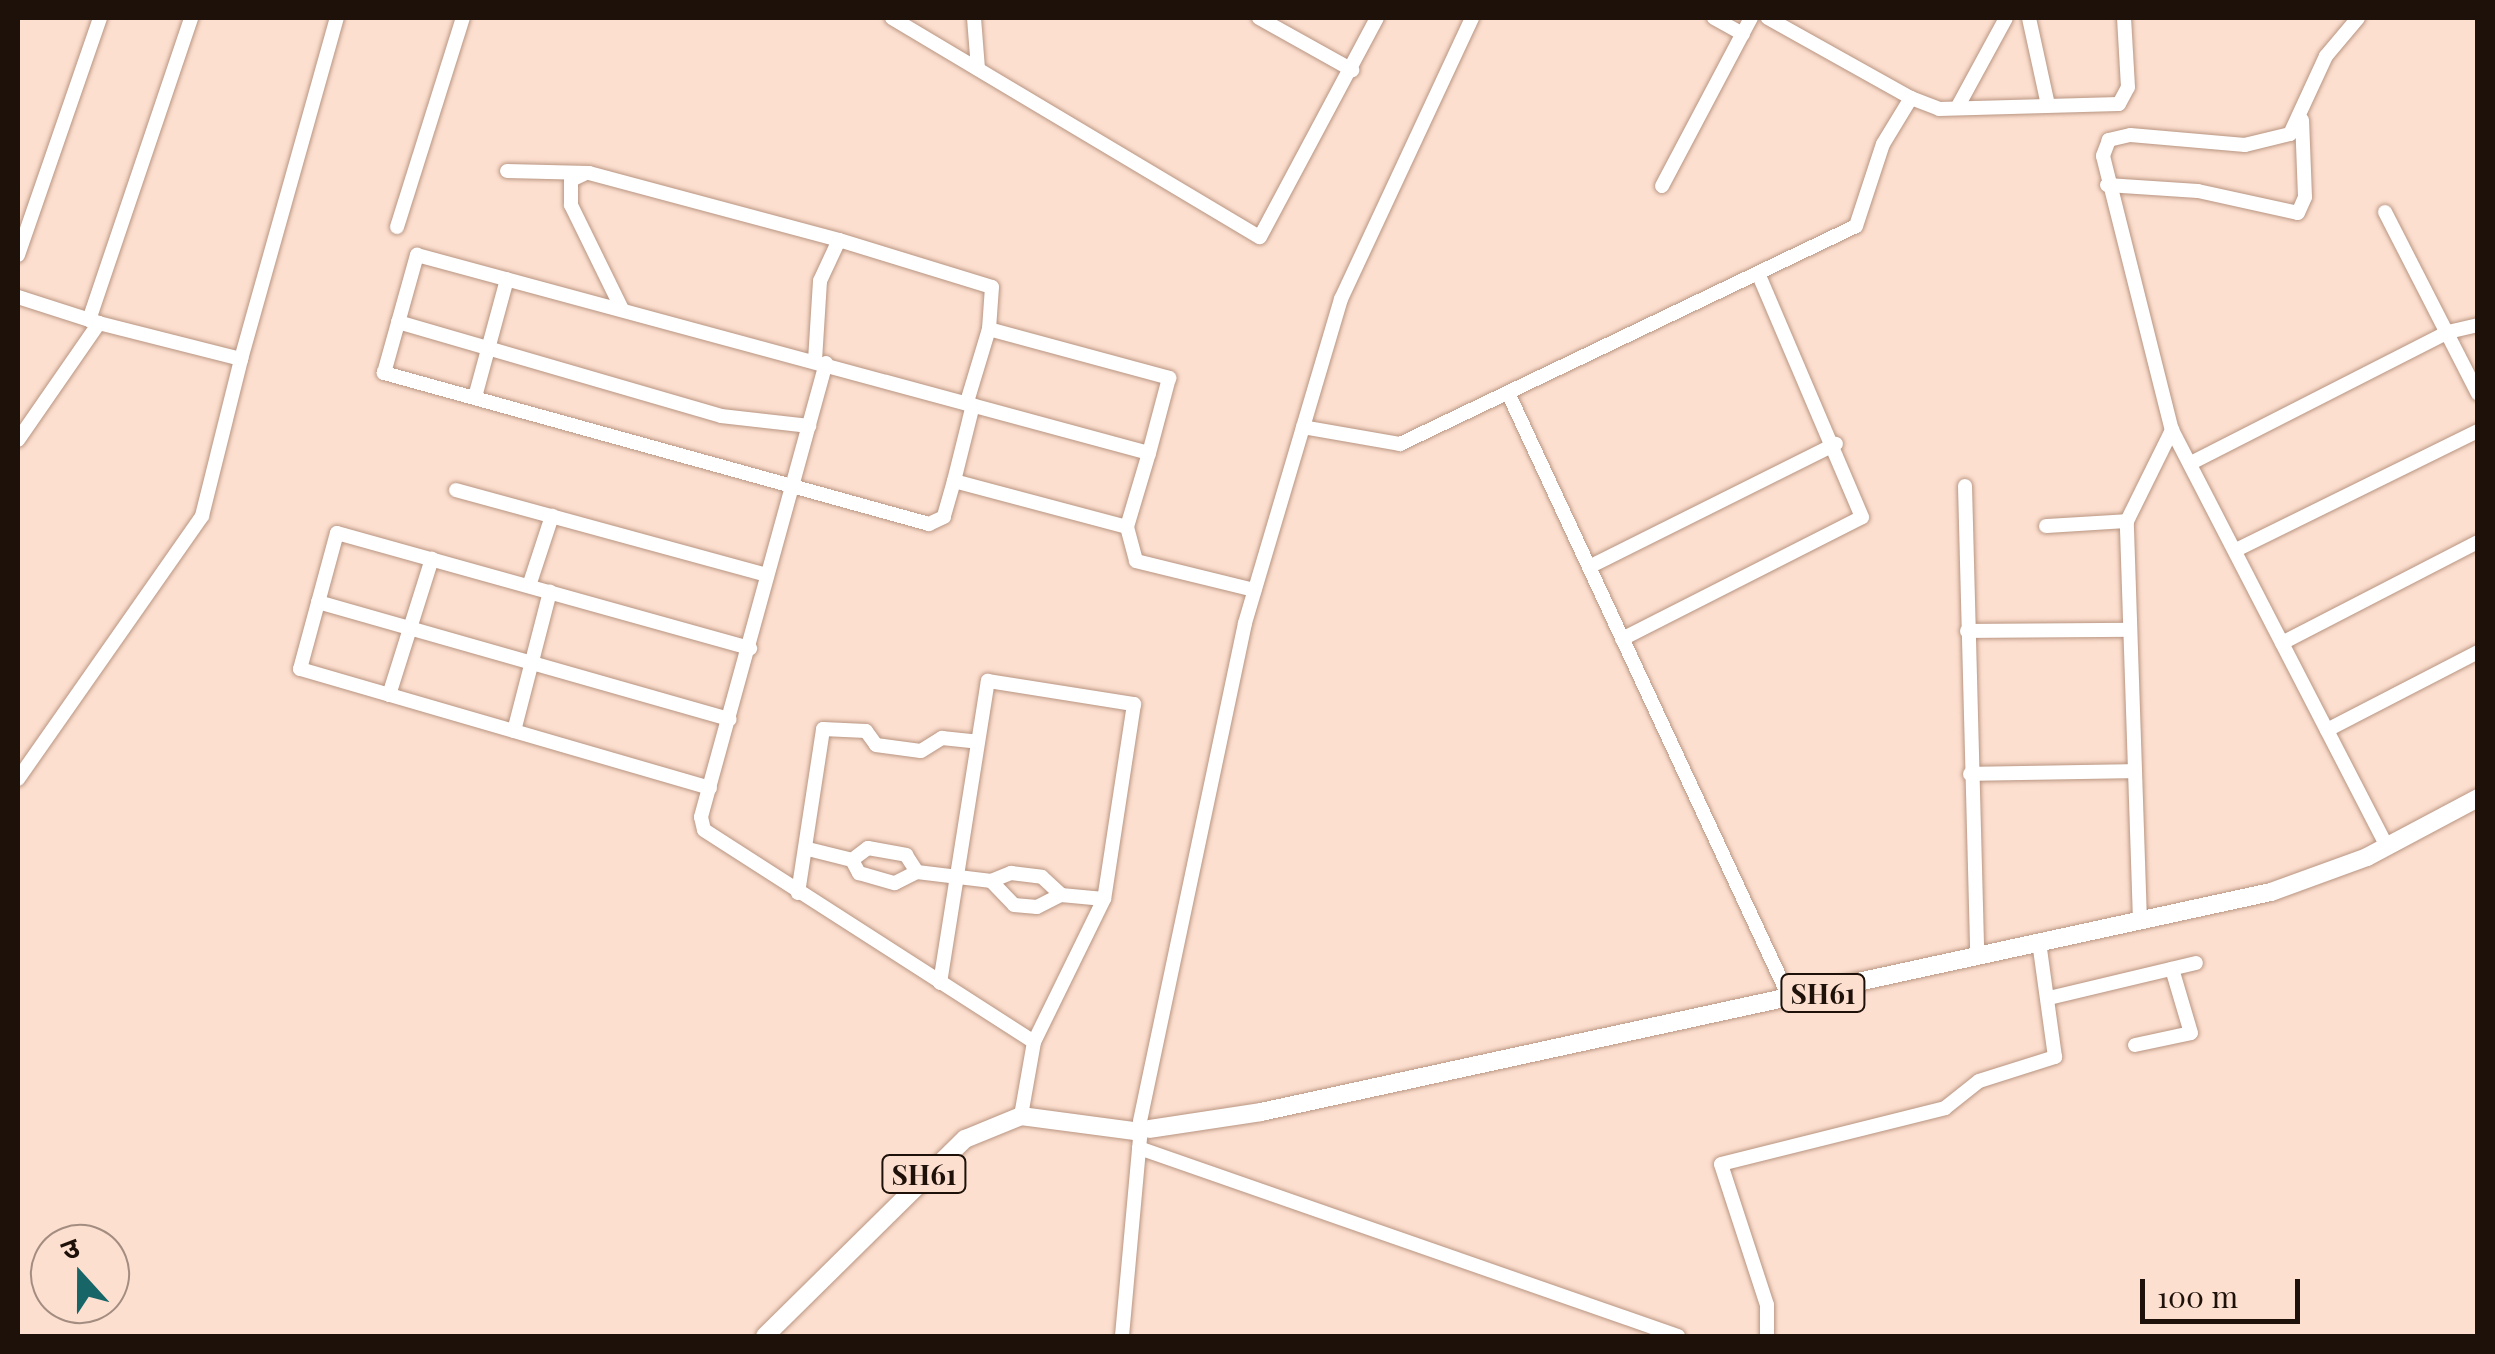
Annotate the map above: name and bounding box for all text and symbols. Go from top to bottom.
road number: SH61 [1778,970,1868,1016]
road number: SH61 [879,1151,969,1197]
north arrow [30,1224,130,1324]
text: उ [55,1227,84,1268]
scale bar [2145,1259,2305,1321]
text: 100 m [2157,1276,2238,1316]

